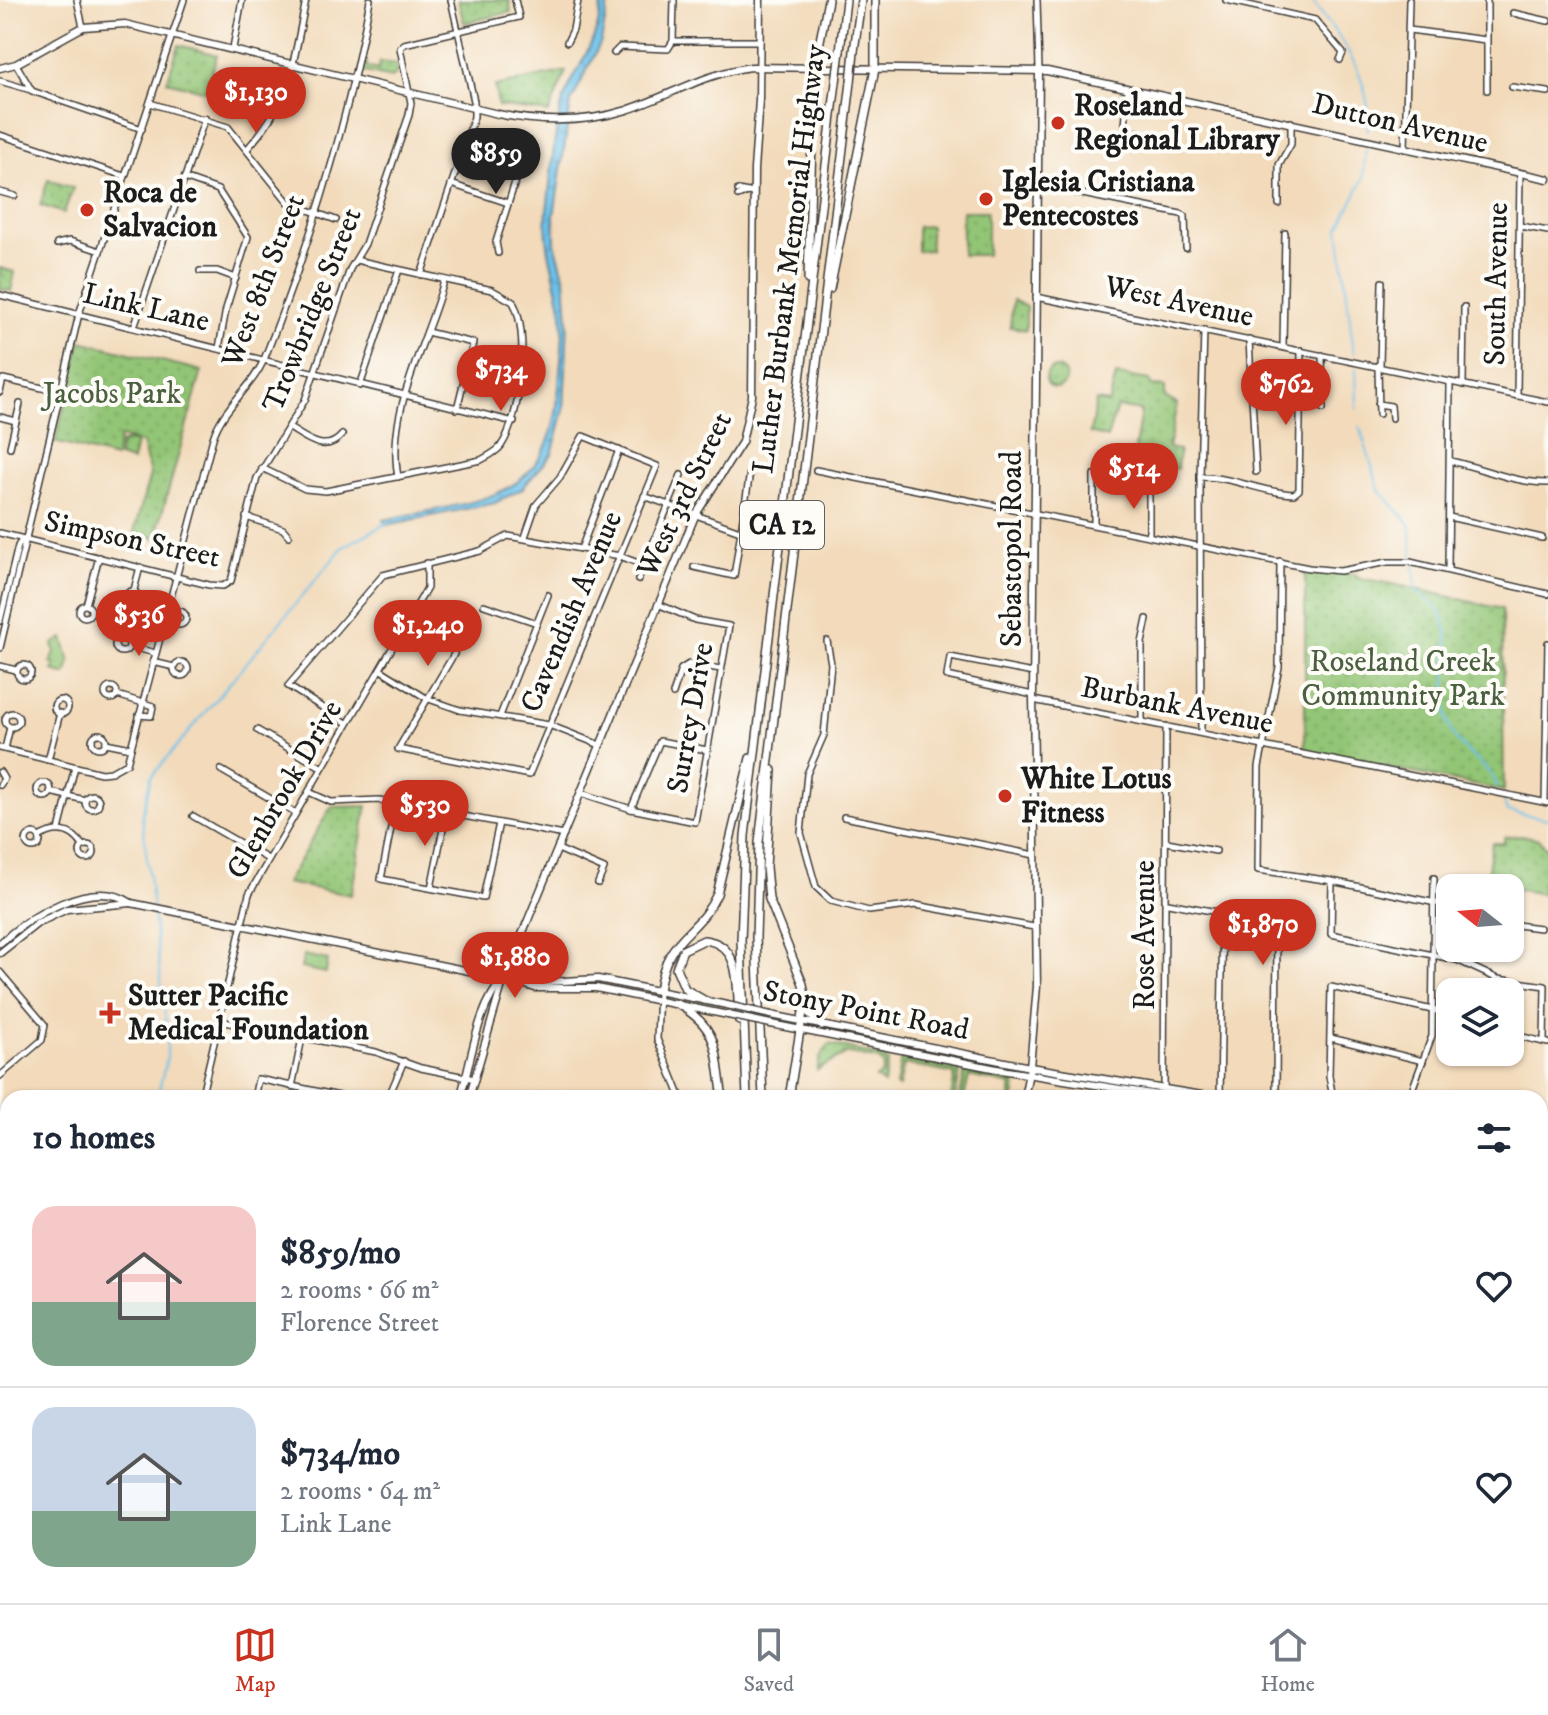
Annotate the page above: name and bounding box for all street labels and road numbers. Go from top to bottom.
street label: Luther Burbank Memorial Highway [745,41,835,476]
street label: Dutton Avenue [1309,86,1491,162]
street label: West 8th Street [214,189,314,374]
street label: South Avenue [1477,202,1517,366]
street label: Trowbridge Street [255,203,371,417]
street label: West Avenue [1100,268,1257,336]
street label: Link Lane [79,275,213,341]
street label: West 3rd Street [629,406,741,585]
street label: Sebastopol Road [994,451,1031,647]
road number: CA 12 [740,501,824,549]
street label: Simpson Street [41,503,223,577]
street label: Cavendish Avenue [513,506,631,718]
street label: Surrey Drive [660,640,722,796]
street label: Burbank Avenue [1078,669,1276,743]
street label: Glenbrook Drive [219,694,351,886]
street label: Rose Avenue [1127,860,1164,1010]
street label: Stony Point Road [760,973,972,1049]

